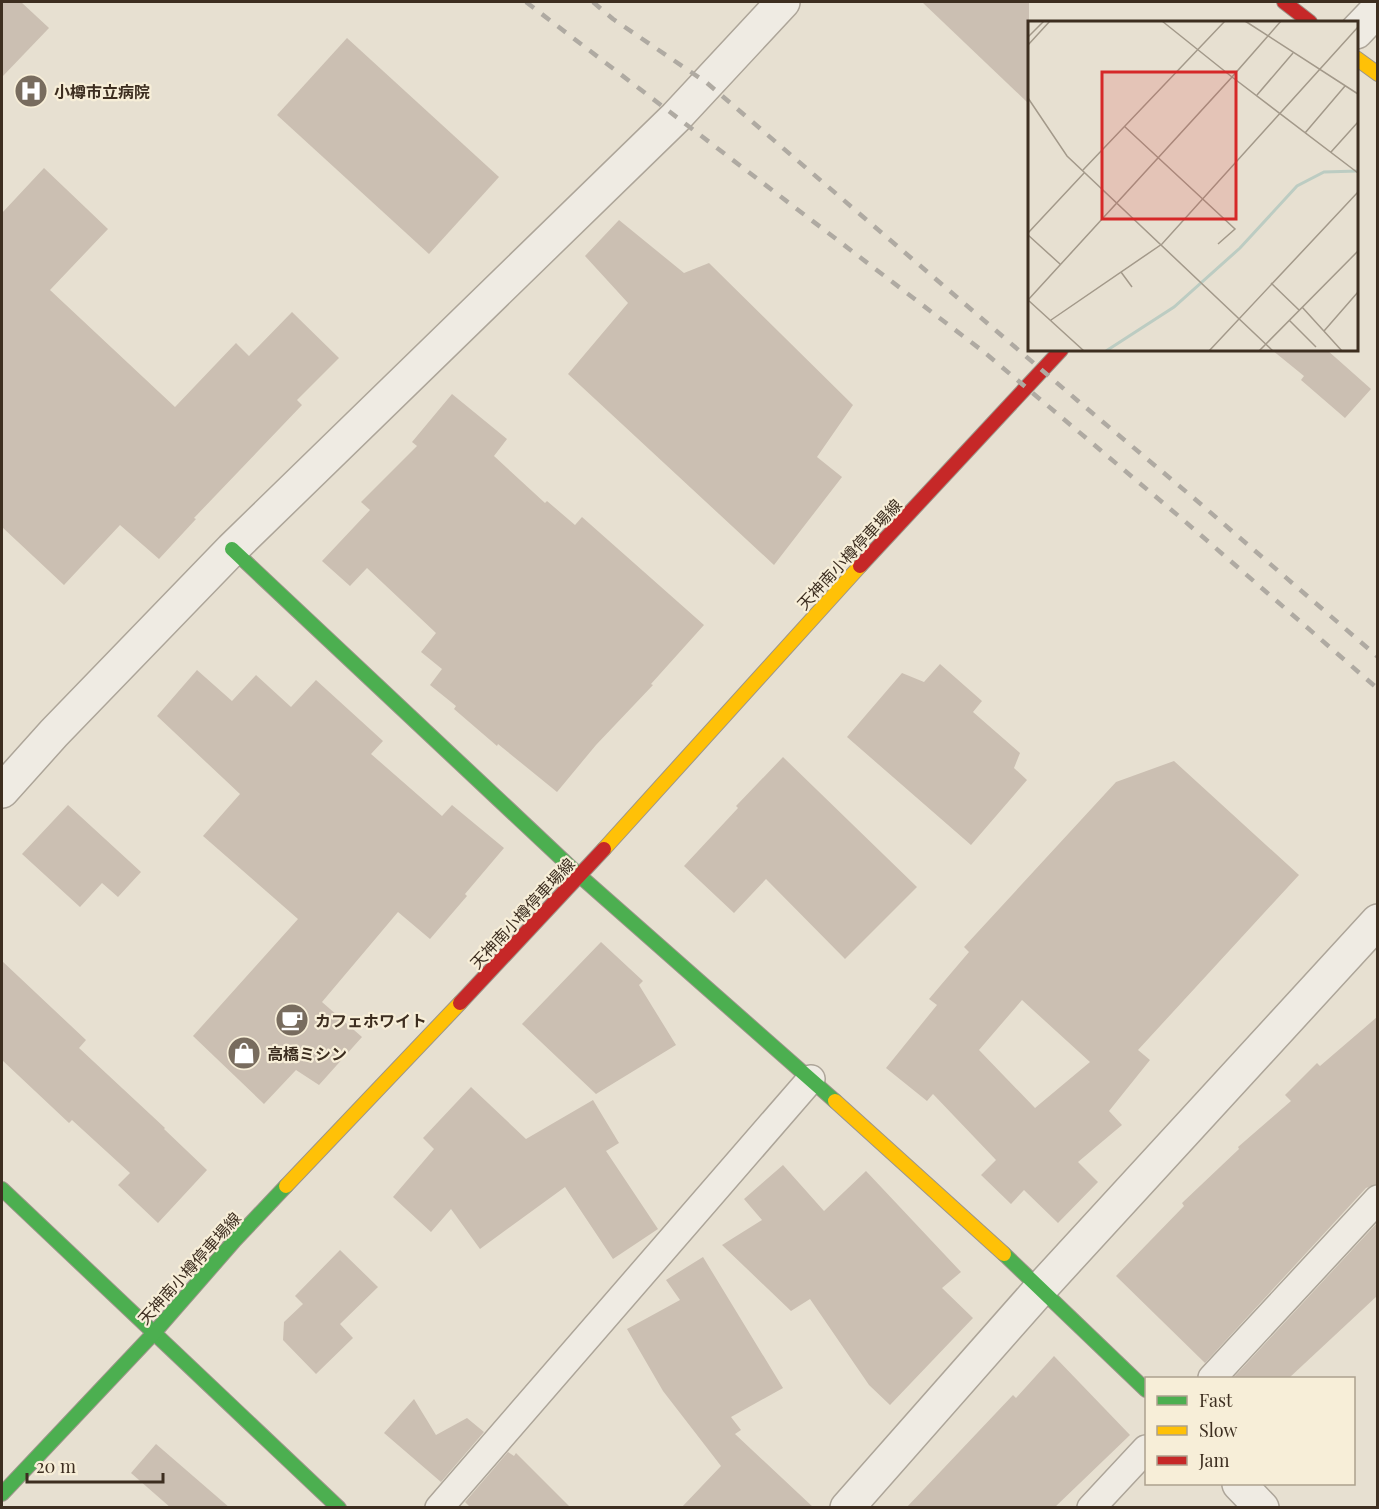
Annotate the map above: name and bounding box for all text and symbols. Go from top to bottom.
inset map [1028,21,1358,351]
hospital icon: 小樽市立病院 [13,73,49,109]
place label: 小樽市立病院 [54,81,150,102]
street label: 天神南小樽停車場線 [792,494,906,614]
street label: 天神南小樽停車場線 [465,853,579,973]
cafe icon: カフェホワイト [274,1002,310,1038]
place label: カフェホワイト [315,1010,427,1031]
shop icon: 高橋ミシン [226,1035,262,1071]
place label: 高橋ミシン [267,1043,347,1064]
street label: 天神南小樽停車場線 [133,1207,245,1329]
legend [1145,1377,1355,1485]
text: Fast [1199,1388,1233,1412]
text: Slow [1199,1418,1237,1442]
scale bar [27,1446,164,1484]
text: Jam [1198,1448,1229,1472]
text: 20 m [36,1454,76,1478]

